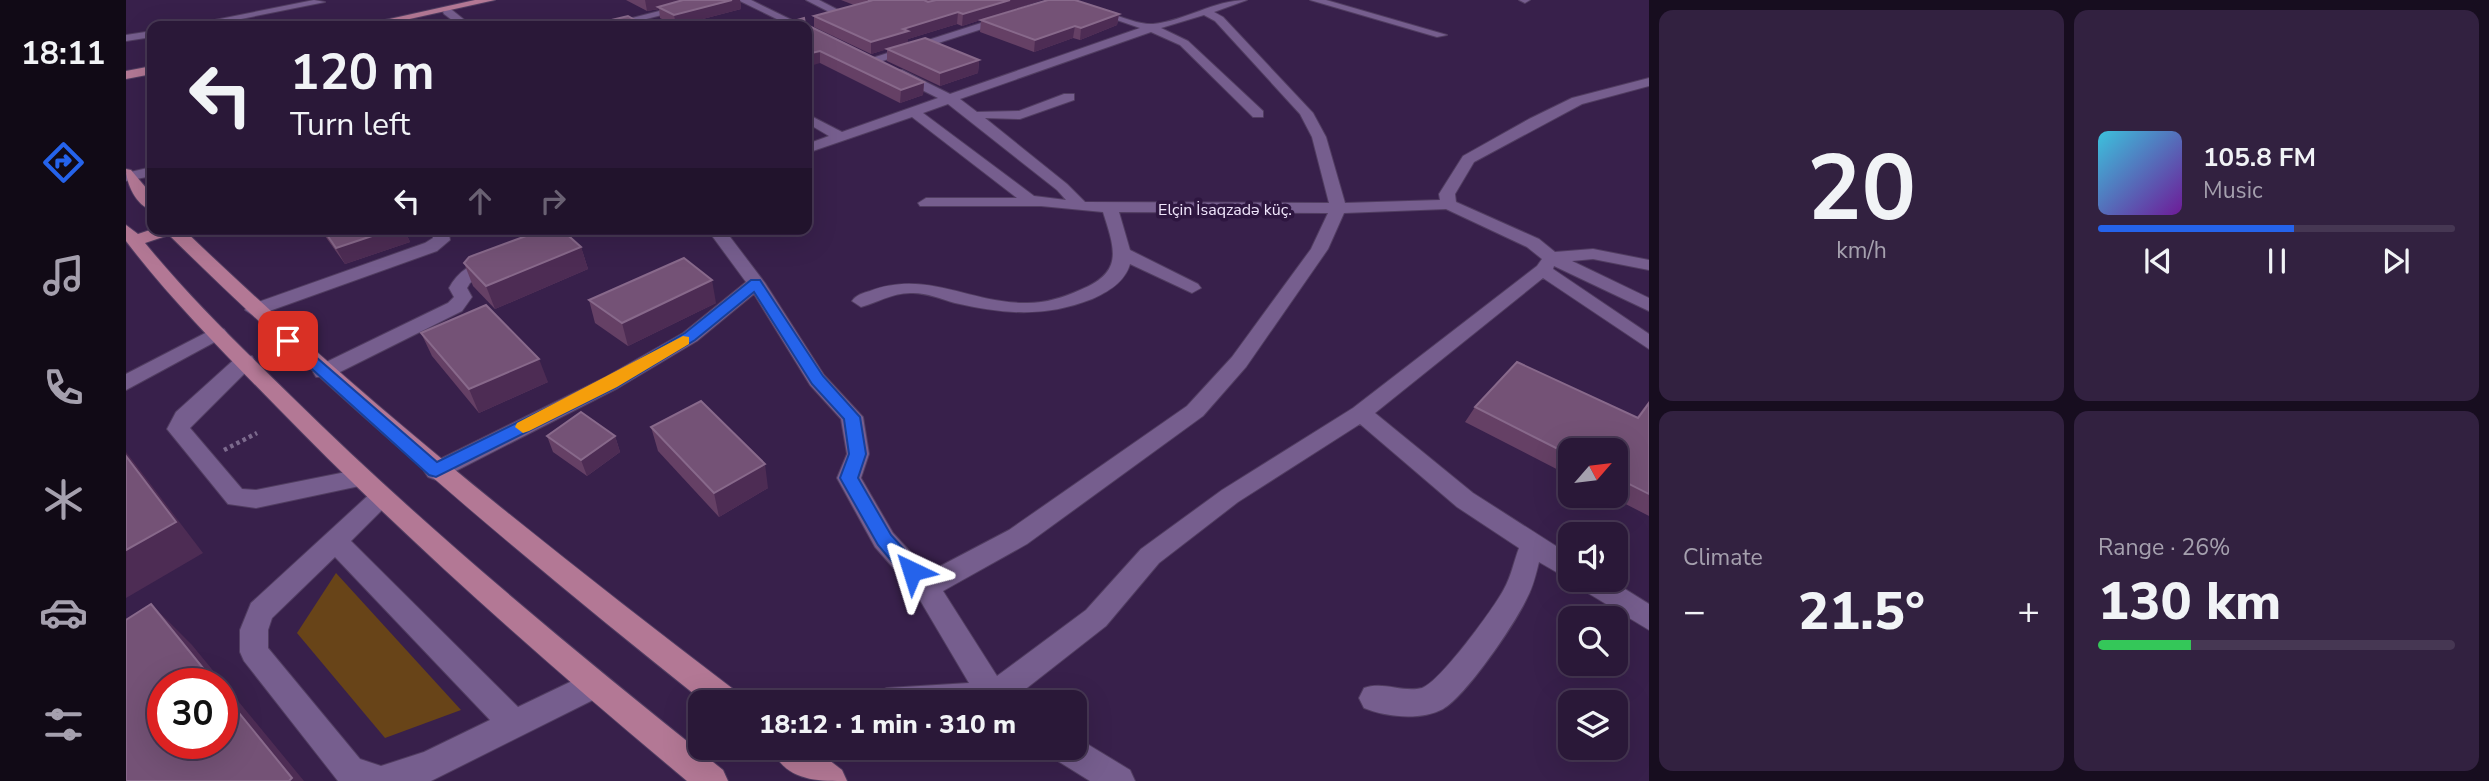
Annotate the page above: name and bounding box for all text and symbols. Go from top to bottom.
text: 18:11 [21,32,105,75]
text: 120 m [290,39,434,106]
icon: left [175,49,266,140]
text: Turn left [290,103,410,146]
text: 20 [1807,127,1916,251]
icon: directions [39,138,88,187]
text: 105.8 FM [2203,140,2316,175]
text: Music [2203,175,2263,206]
icon: left [388,182,426,220]
icon: ahead [461,182,499,220]
icon: right [534,182,572,220]
street label: Elçin İsaqzadə küç. [1158,199,1292,221]
text: km/h [1836,235,1887,266]
icon: previous [2139,242,2177,280]
icon: pause [2258,242,2296,280]
icon: next [2377,242,2415,280]
icon: music [39,251,88,300]
pin [258,311,318,371]
icon: arrive [269,322,307,360]
icon: phone [39,363,88,412]
north arrow [1558,438,1628,508]
map controls [1558,438,1628,760]
icon: climate [39,475,88,524]
button: sound [1558,522,1628,592]
text: Range · 26% [2098,532,2230,563]
position arrow [875,534,949,608]
text: Climate [1683,542,1763,573]
text: 130 km [2098,566,2281,637]
text: 21.5° [1798,576,1925,647]
text: − [1683,586,1706,637]
text: + [2017,586,2040,637]
icon: car [39,588,88,637]
button: search [1558,606,1628,676]
speed limit sign: 30 [147,668,238,759]
button: layers [1558,690,1628,760]
icon: filters [39,700,88,749]
text: 18:12 · 1 min · 310 m [759,707,1016,742]

